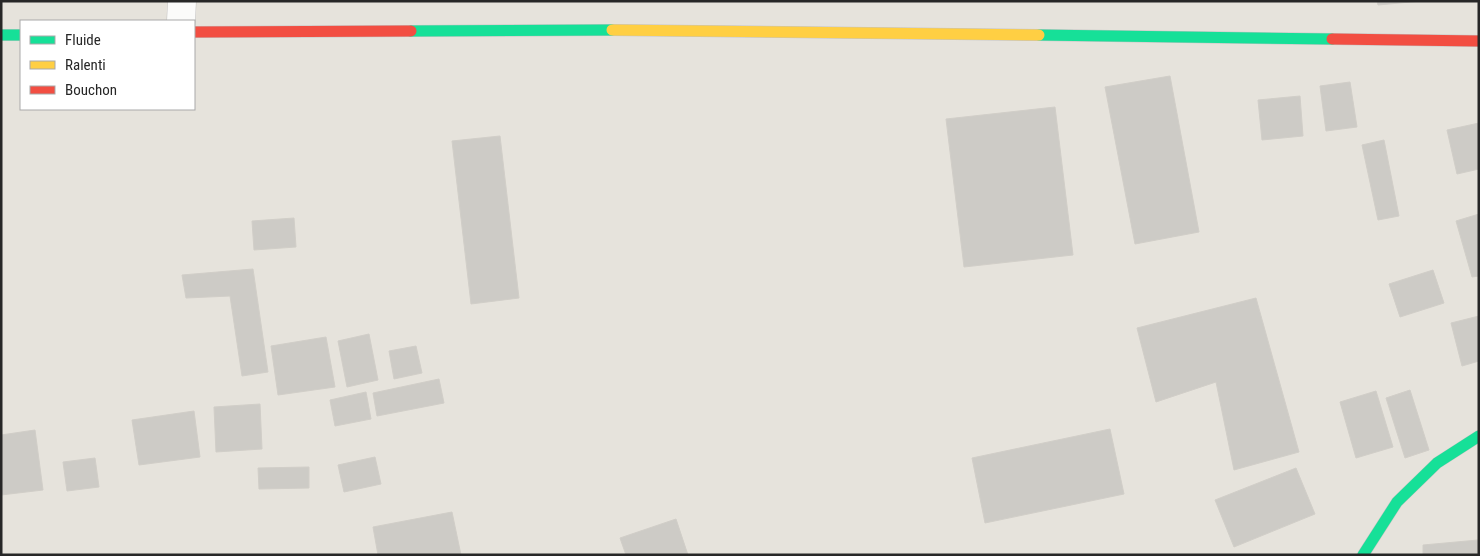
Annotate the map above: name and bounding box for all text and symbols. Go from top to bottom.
legend [20,20,195,110]
text: Fluide [65,31,101,49]
text: Ralenti [65,56,106,74]
text: Bouchon [65,81,117,99]

